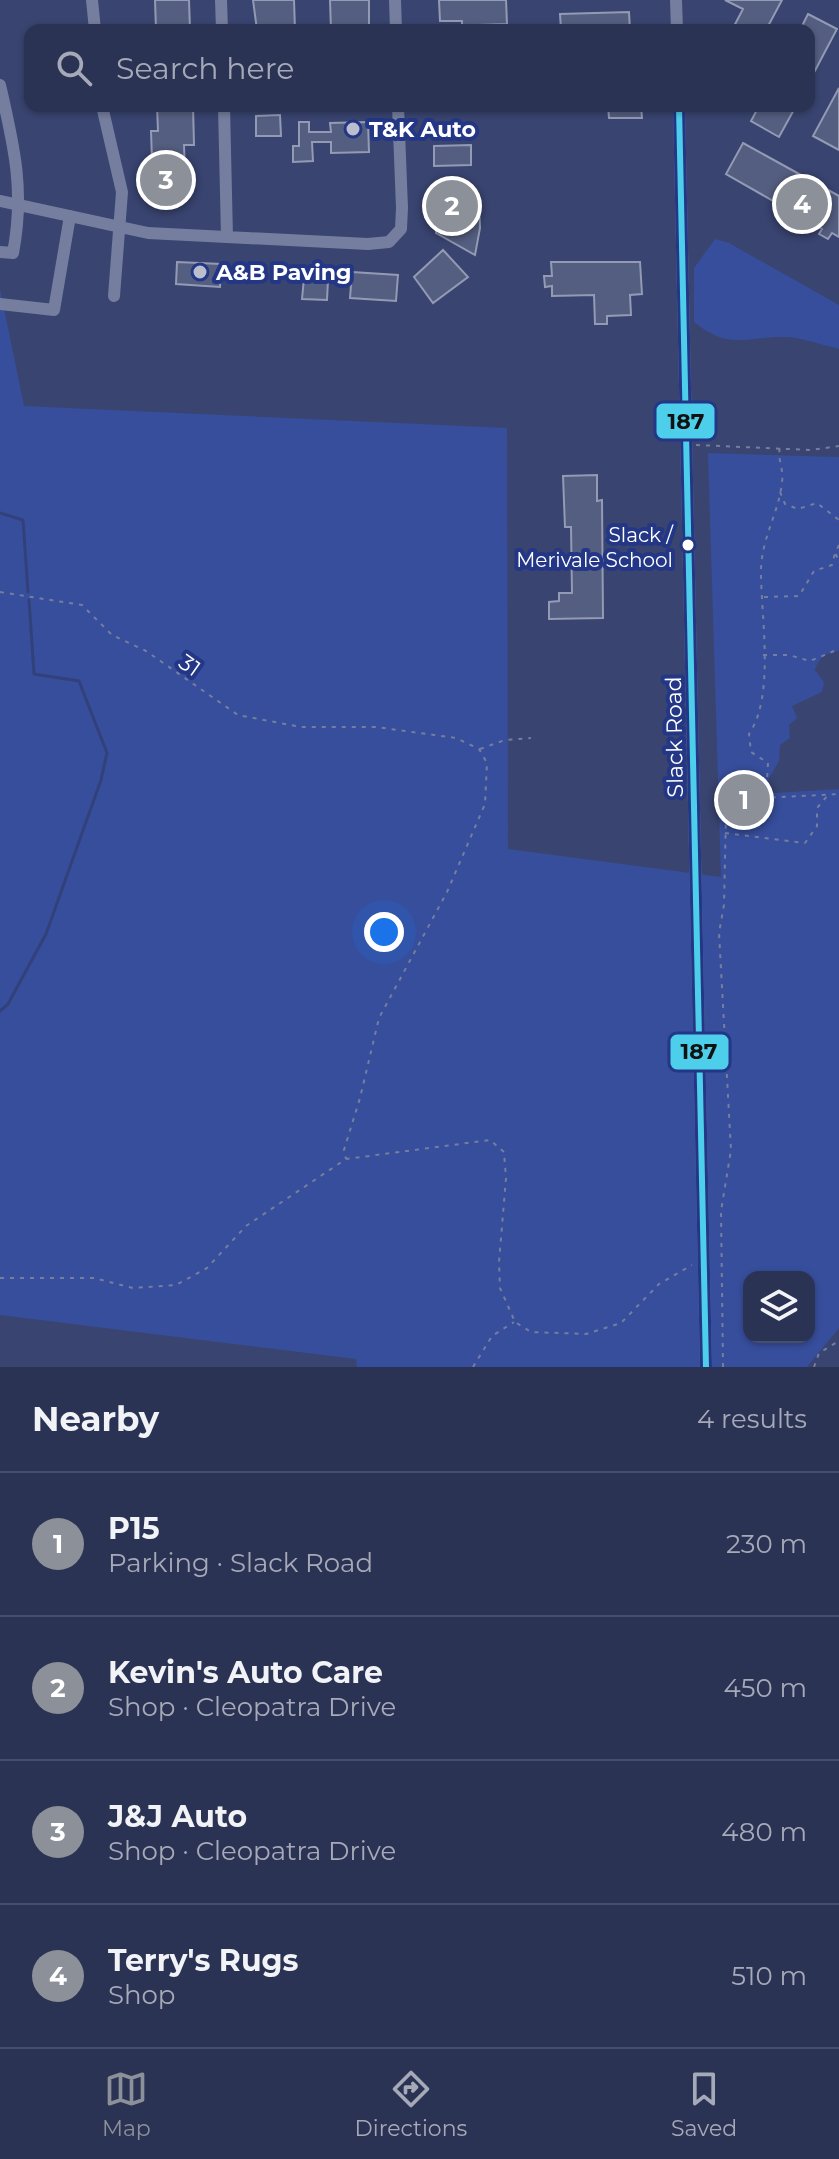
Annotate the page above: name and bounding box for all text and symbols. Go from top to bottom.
search box [24,24,815,112]
icon: search [52,46,96,90]
text: Search here [116,50,294,87]
place label: T&K Auto [369,116,476,143]
marker: T&K Auto [344,120,362,138]
pin: 3 [140,150,192,210]
pin: 4 [776,174,828,234]
pin: 2 [426,176,478,236]
place label: A&B Paving [215,259,352,286]
marker: A&B Paving [191,263,209,281]
line badge: 187 [655,402,716,440]
text: 187 [668,408,704,435]
place label: Slack / Merivale School [516,523,674,572]
marker: Slack / Merivale School [680,537,696,553]
street label: 31 [174,649,206,682]
street label: Slack Road [660,676,689,798]
pin: 1 [718,770,770,830]
your location [364,912,404,952]
line badge: 187 [669,1033,730,1071]
text: 187 [681,1038,717,1065]
map controls [743,1271,815,1343]
button: layers [743,1271,815,1343]
text: Nearby [32,1398,159,1440]
text: 4 results [697,1403,807,1435]
text: P15 [108,1510,160,1547]
text: 1 [53,1528,63,1560]
text: 230 m [726,1528,807,1560]
text: Parking · Slack Road [108,1547,373,1579]
text: Kevin's Auto Care [108,1654,383,1691]
text: 2 [50,1672,66,1704]
text: 450 m [724,1672,807,1704]
text: Shop · Cleopatra Drive [108,1691,396,1723]
text: J&J Auto [108,1798,247,1835]
text: 3 [50,1816,66,1848]
text: 480 m [721,1816,807,1848]
text: Shop · Cleopatra Drive [108,1835,396,1867]
text: Terry's Rugs [108,1942,298,1979]
text: 4 [49,1960,67,1992]
text: 510 m [731,1960,807,1992]
text: Shop [108,1979,176,2011]
tab: Map [102,2067,151,2142]
tab: Directions [355,2067,467,2142]
tab: Saved [671,2067,737,2142]

